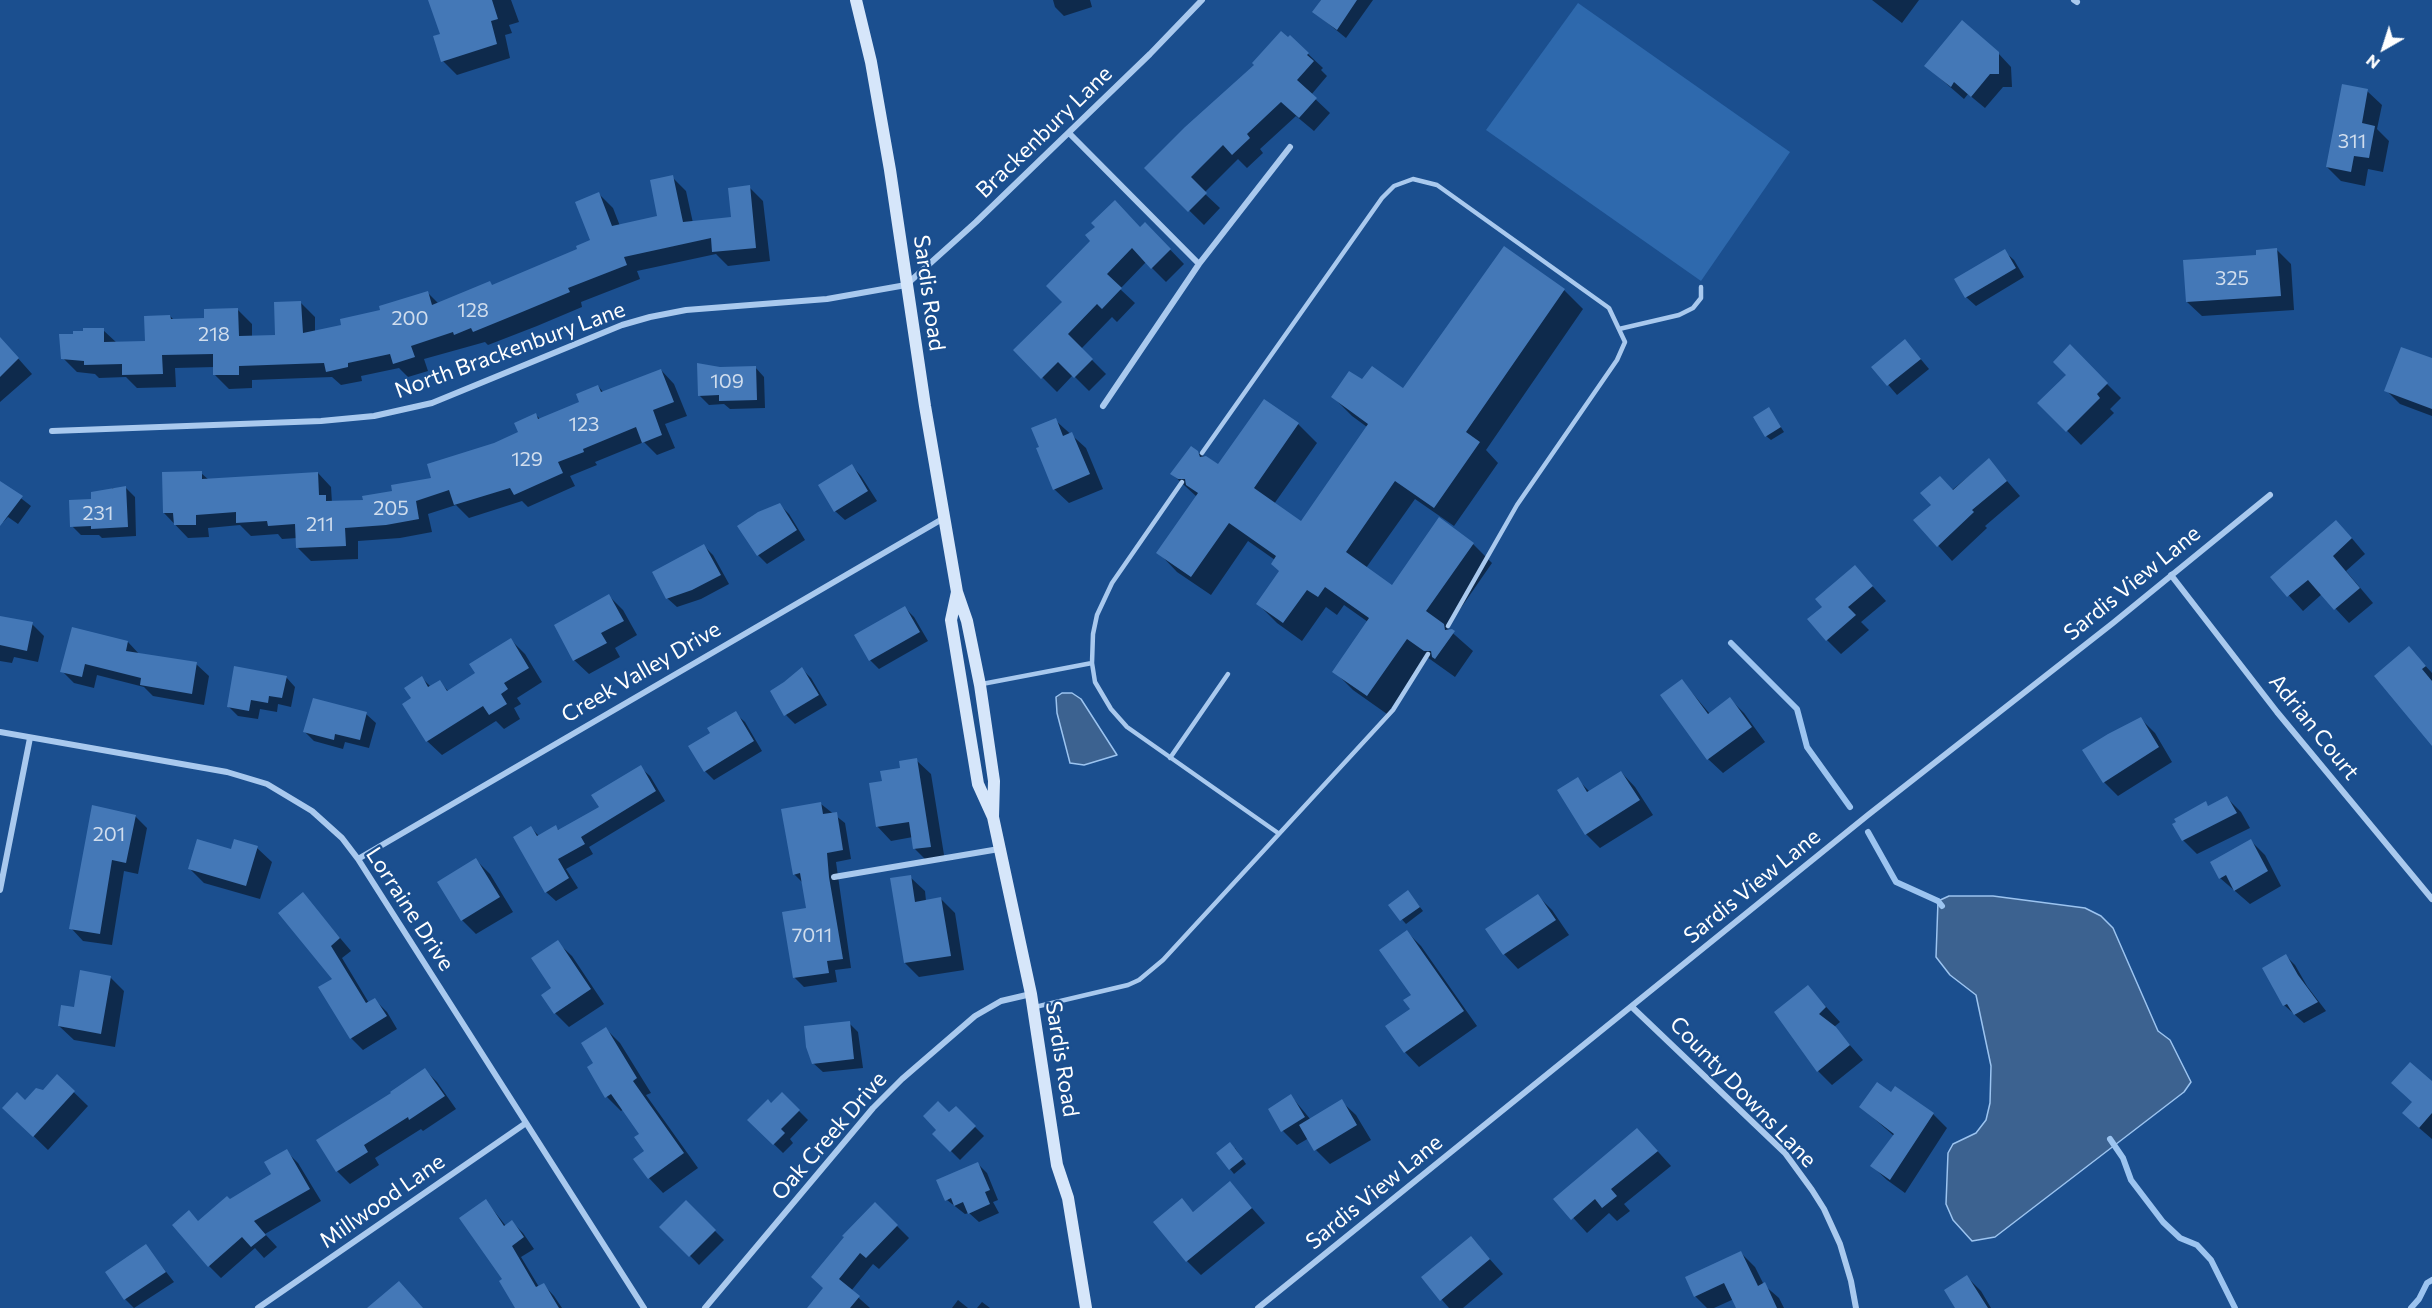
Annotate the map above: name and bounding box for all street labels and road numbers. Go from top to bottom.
street label: Brackenbury Lane [971,60,1117,204]
street label: Sardis Road [908,233,950,353]
street label: North Brackenbury Lane [391,296,629,404]
street label: Sardis View Lane [2059,520,2205,646]
street label: Creek Valley Drive [557,616,725,728]
street label: Adrian Court [2263,669,2365,785]
street label: Sardis View Lane [1679,823,1825,949]
street label: Lorraine Drive [360,842,460,976]
street label: Sardis Road [1040,999,1084,1119]
street label: County Downs Lane [1664,1011,1822,1173]
street label: Oak Creek Drive [766,1066,892,1206]
street label: Sardis View Lane [1301,1129,1447,1255]
street label: Millwood Lane [314,1148,450,1254]

